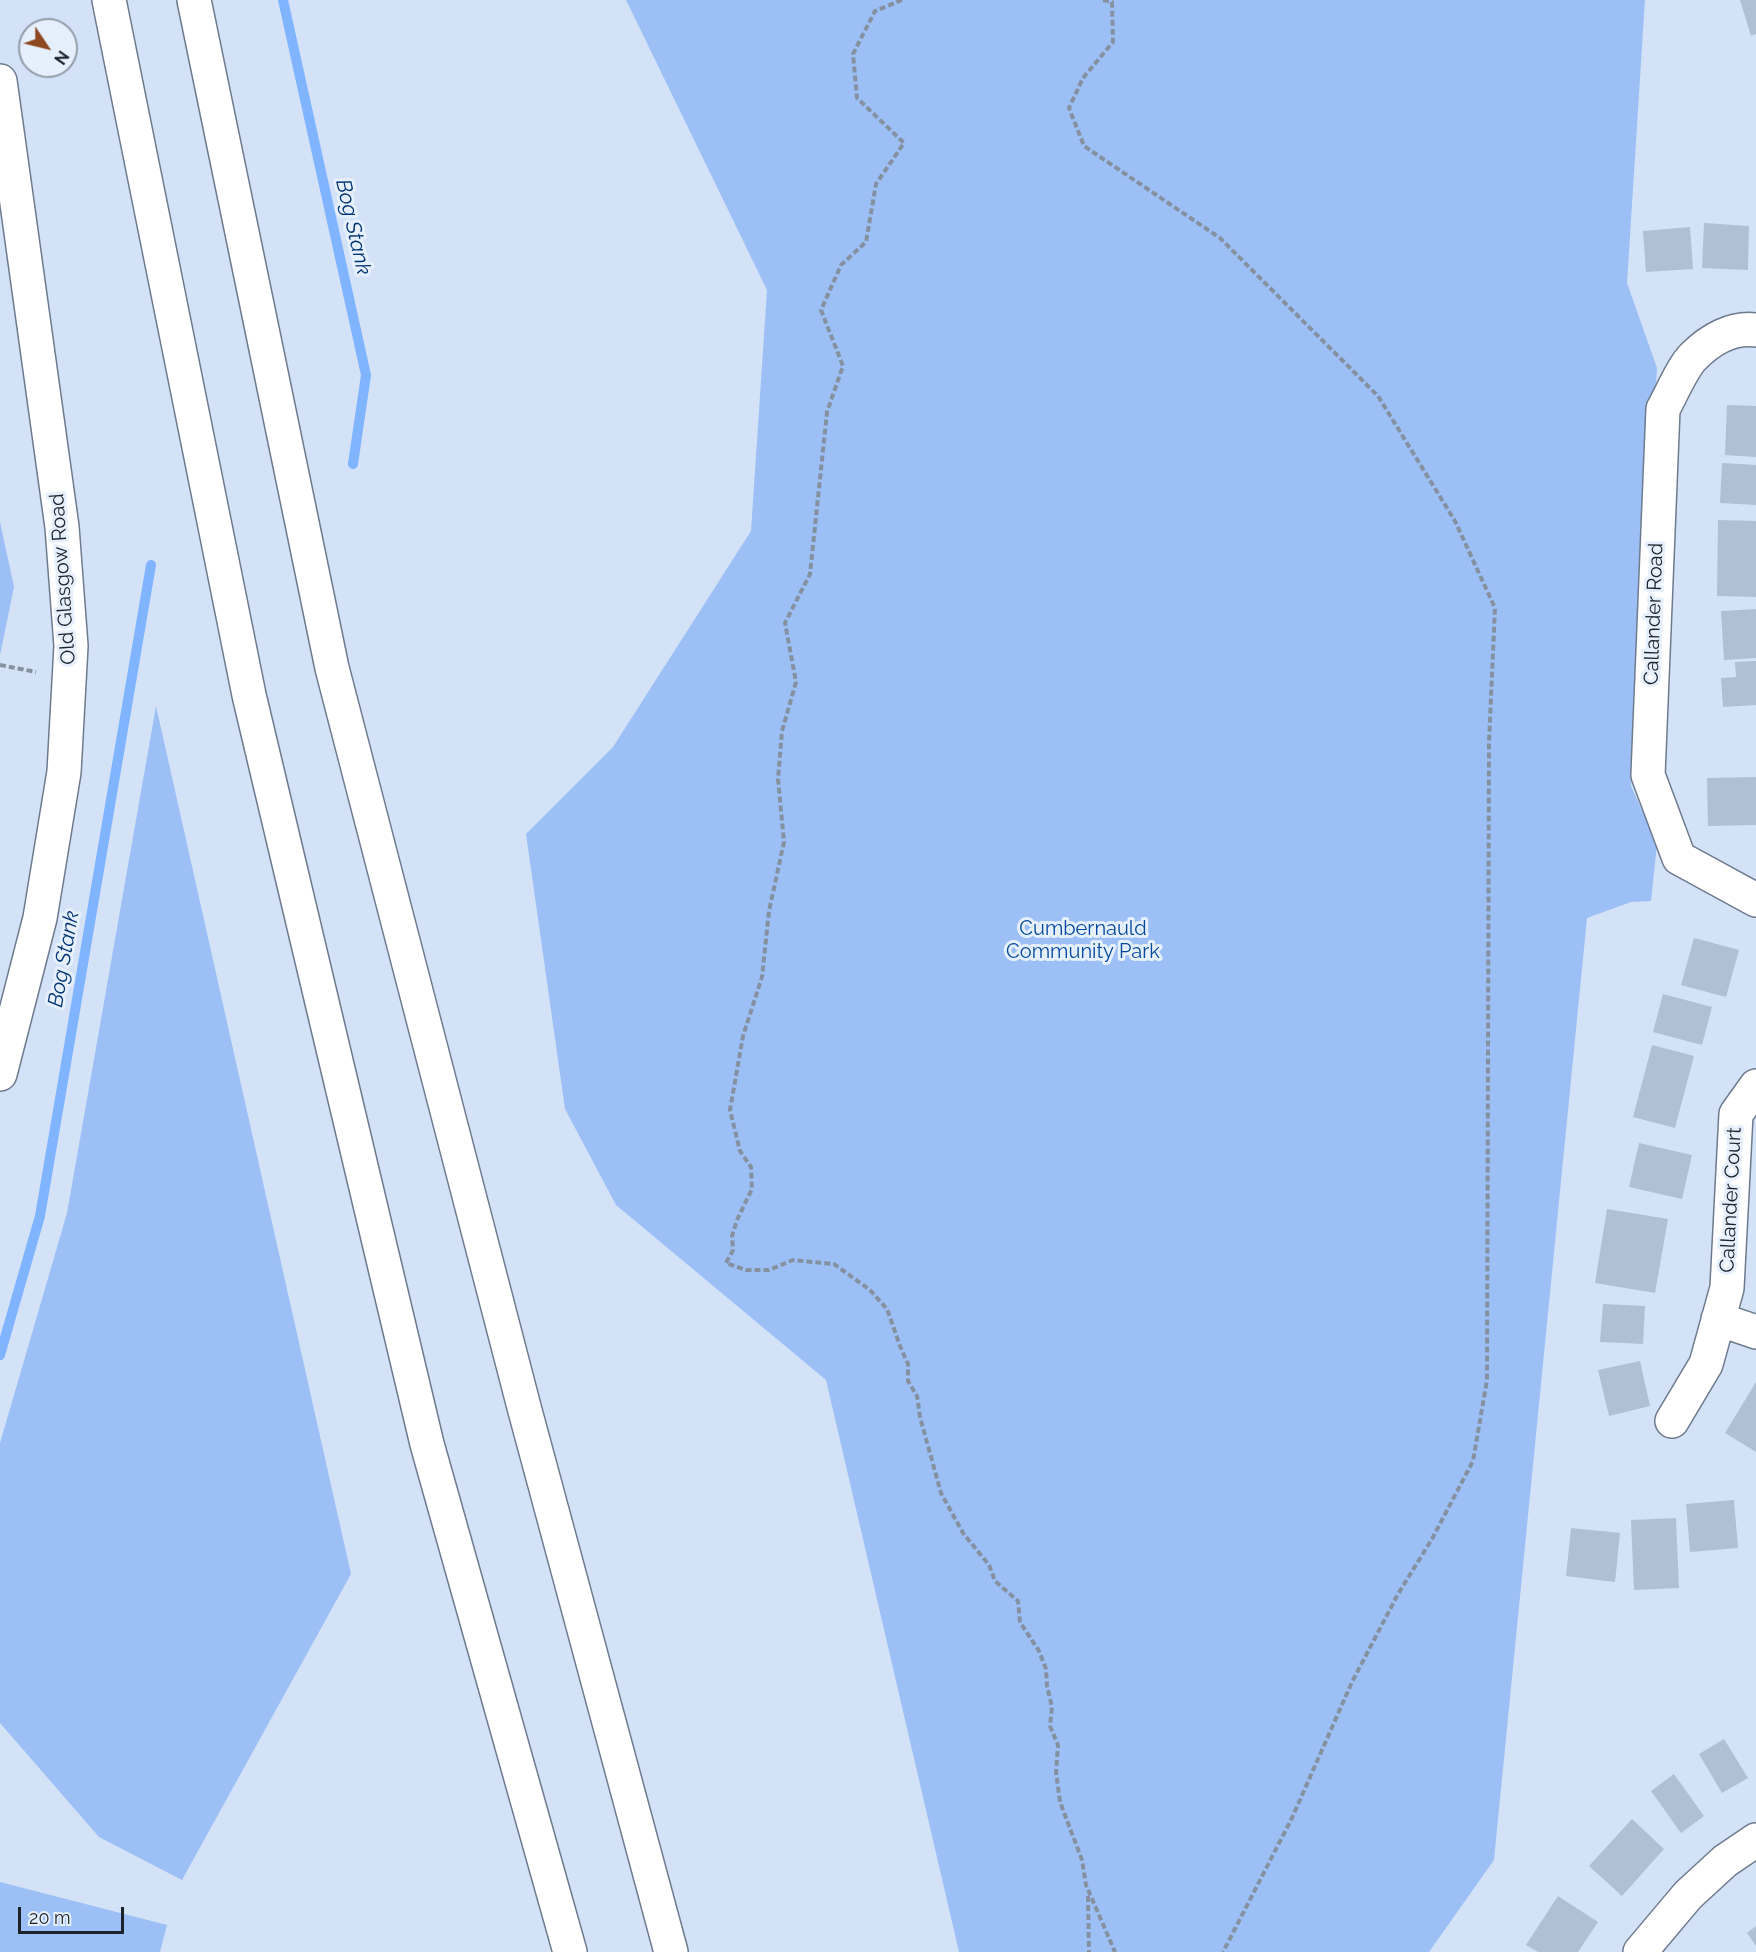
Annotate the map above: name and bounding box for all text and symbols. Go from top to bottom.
north arrow [18,18,78,78]
text: N [50,47,73,68]
water label: Bog Stank [330,177,376,277]
street label: Old Glasgow Road [45,493,81,665]
street label: Callander Road [1640,542,1668,686]
water label: Bog Stank [43,909,85,1009]
park label: Cumbernauld Community Park [1006,917,1160,964]
street label: Callander Court [1715,1127,1747,1273]
scale bar [21,1895,128,1933]
text: 20 m [29,1907,71,1928]

